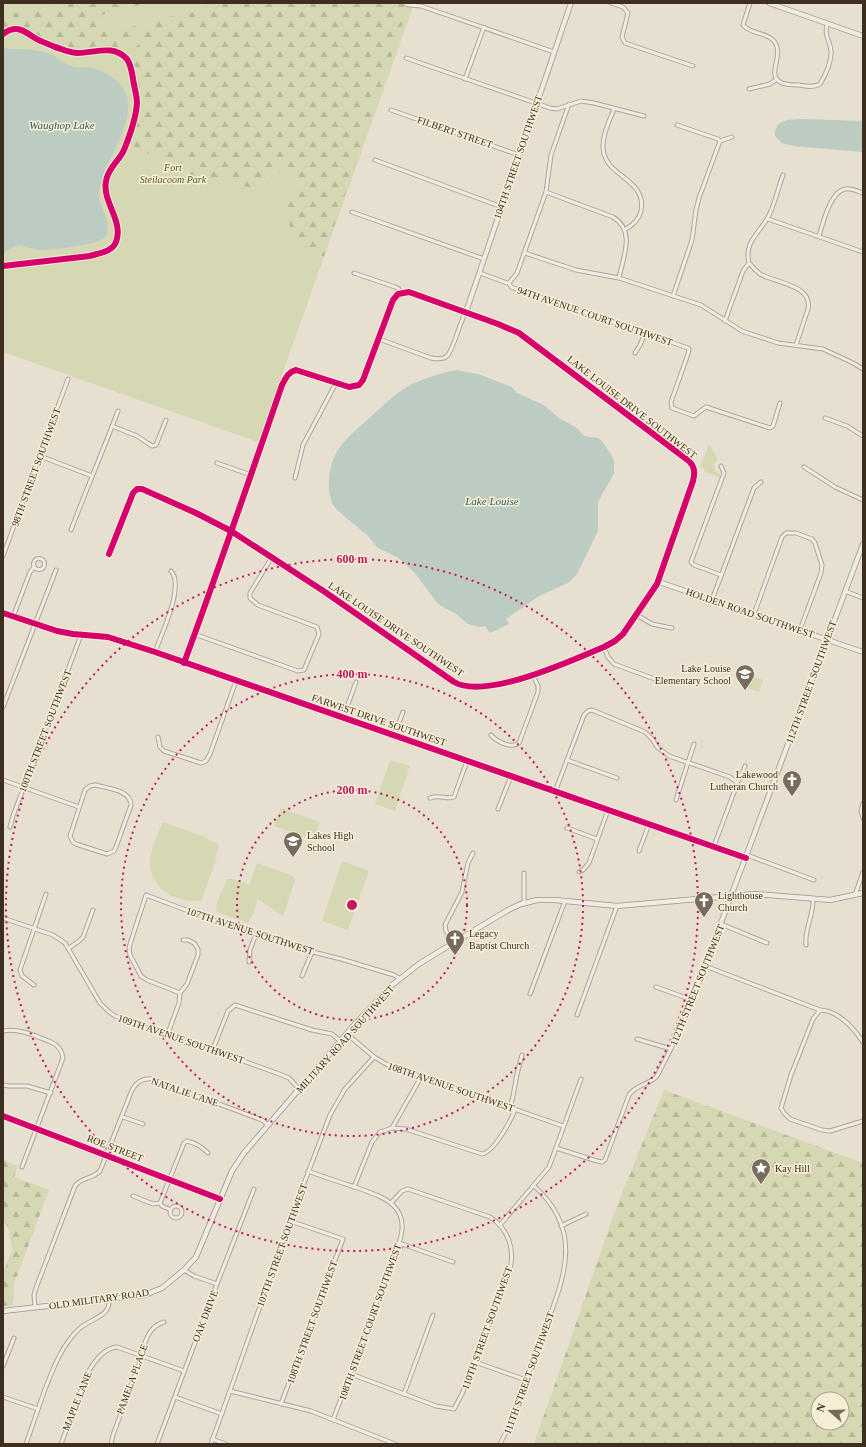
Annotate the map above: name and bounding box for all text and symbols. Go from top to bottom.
street label: 104TH STREET SOUTHWEST [492,94,544,220]
street label: FILBERT STREET [416,114,494,150]
water label: Waughop Lake [29,119,95,131]
park label: Fort Steilacoom Park [140,162,207,185]
street label: 94TH AVENUE COURT SOUTHWEST [516,284,674,348]
street label: LAKE LOUISE DRIVE SOUTHWEST [565,353,699,461]
street label: 98TH STREET SOUTHWEST [9,406,63,528]
water label: Lake Louise [464,495,519,507]
text: 600 m [337,552,368,566]
street label: LAKE LOUISE DRIVE SOUTHWEST [326,579,466,679]
street label: HOLDEN ROAD SOUTHWEST [684,586,816,640]
street label: 112TH STREET SOUTHWEST [784,619,838,745]
place label: Lake Louise Elementary School [655,663,732,686]
school or university icon: Lake Louise Elementary School [734,663,756,691]
text: 400 m [337,667,368,681]
street label: 100TH STREET SOUTHWEST [17,668,73,794]
street label: FARWEST DRIVE SOUTHWEST [310,692,448,748]
place label: Lakewood Lutheran Church [710,769,778,792]
church icon: Lakewood Lutheran Church [781,769,803,797]
text: 200 m [337,783,368,797]
school or university icon: Lakes High School [282,830,304,858]
place label: Lakes High School [307,830,353,853]
church icon: Lighthouse Church [693,890,715,918]
place label: Lighthouse Church [718,890,764,913]
centre of rings [345,898,359,912]
street label: 107TH AVENUE SOUTHWEST [185,905,315,957]
street label: 112TH STREET SOUTHWEST [668,923,726,1047]
church icon: Legacy Baptist Church [444,928,466,956]
place label: Legacy Baptist Church [469,928,529,951]
street label: MILITARY ROAD SOUTHWEST [294,983,396,1095]
street label: 109TH AVENUE SOUTHWEST [116,1012,246,1066]
street label: 108TH AVENUE SOUTHWEST [386,1060,516,1114]
street label: NATALIE LANE [150,1075,220,1109]
street label: ROE STREET [85,1132,145,1164]
place icon: Kay Hill [750,1157,772,1185]
place label: Kay Hill [775,1163,810,1174]
street label: 107TH STREET SOUTHWEST [255,1182,309,1308]
street label: 108TH STREET COURT SOUTHWEST [336,1242,404,1402]
street label: 108TH STREET SOUTHWEST [285,1259,339,1385]
street label: 110TH STREET SOUTHWEST [460,1265,514,1391]
street label: OLD MILITARY ROAD [48,1287,150,1311]
street label: OAK DRIVE [190,1288,220,1344]
street label: 111TH STREET SOUTHWEST [502,1310,556,1436]
street label: PAMELA PLACE [114,1342,150,1416]
street label: MAPLE LANE [60,1370,94,1432]
north arrow [810,1391,850,1431]
text: N [814,1402,828,1413]

